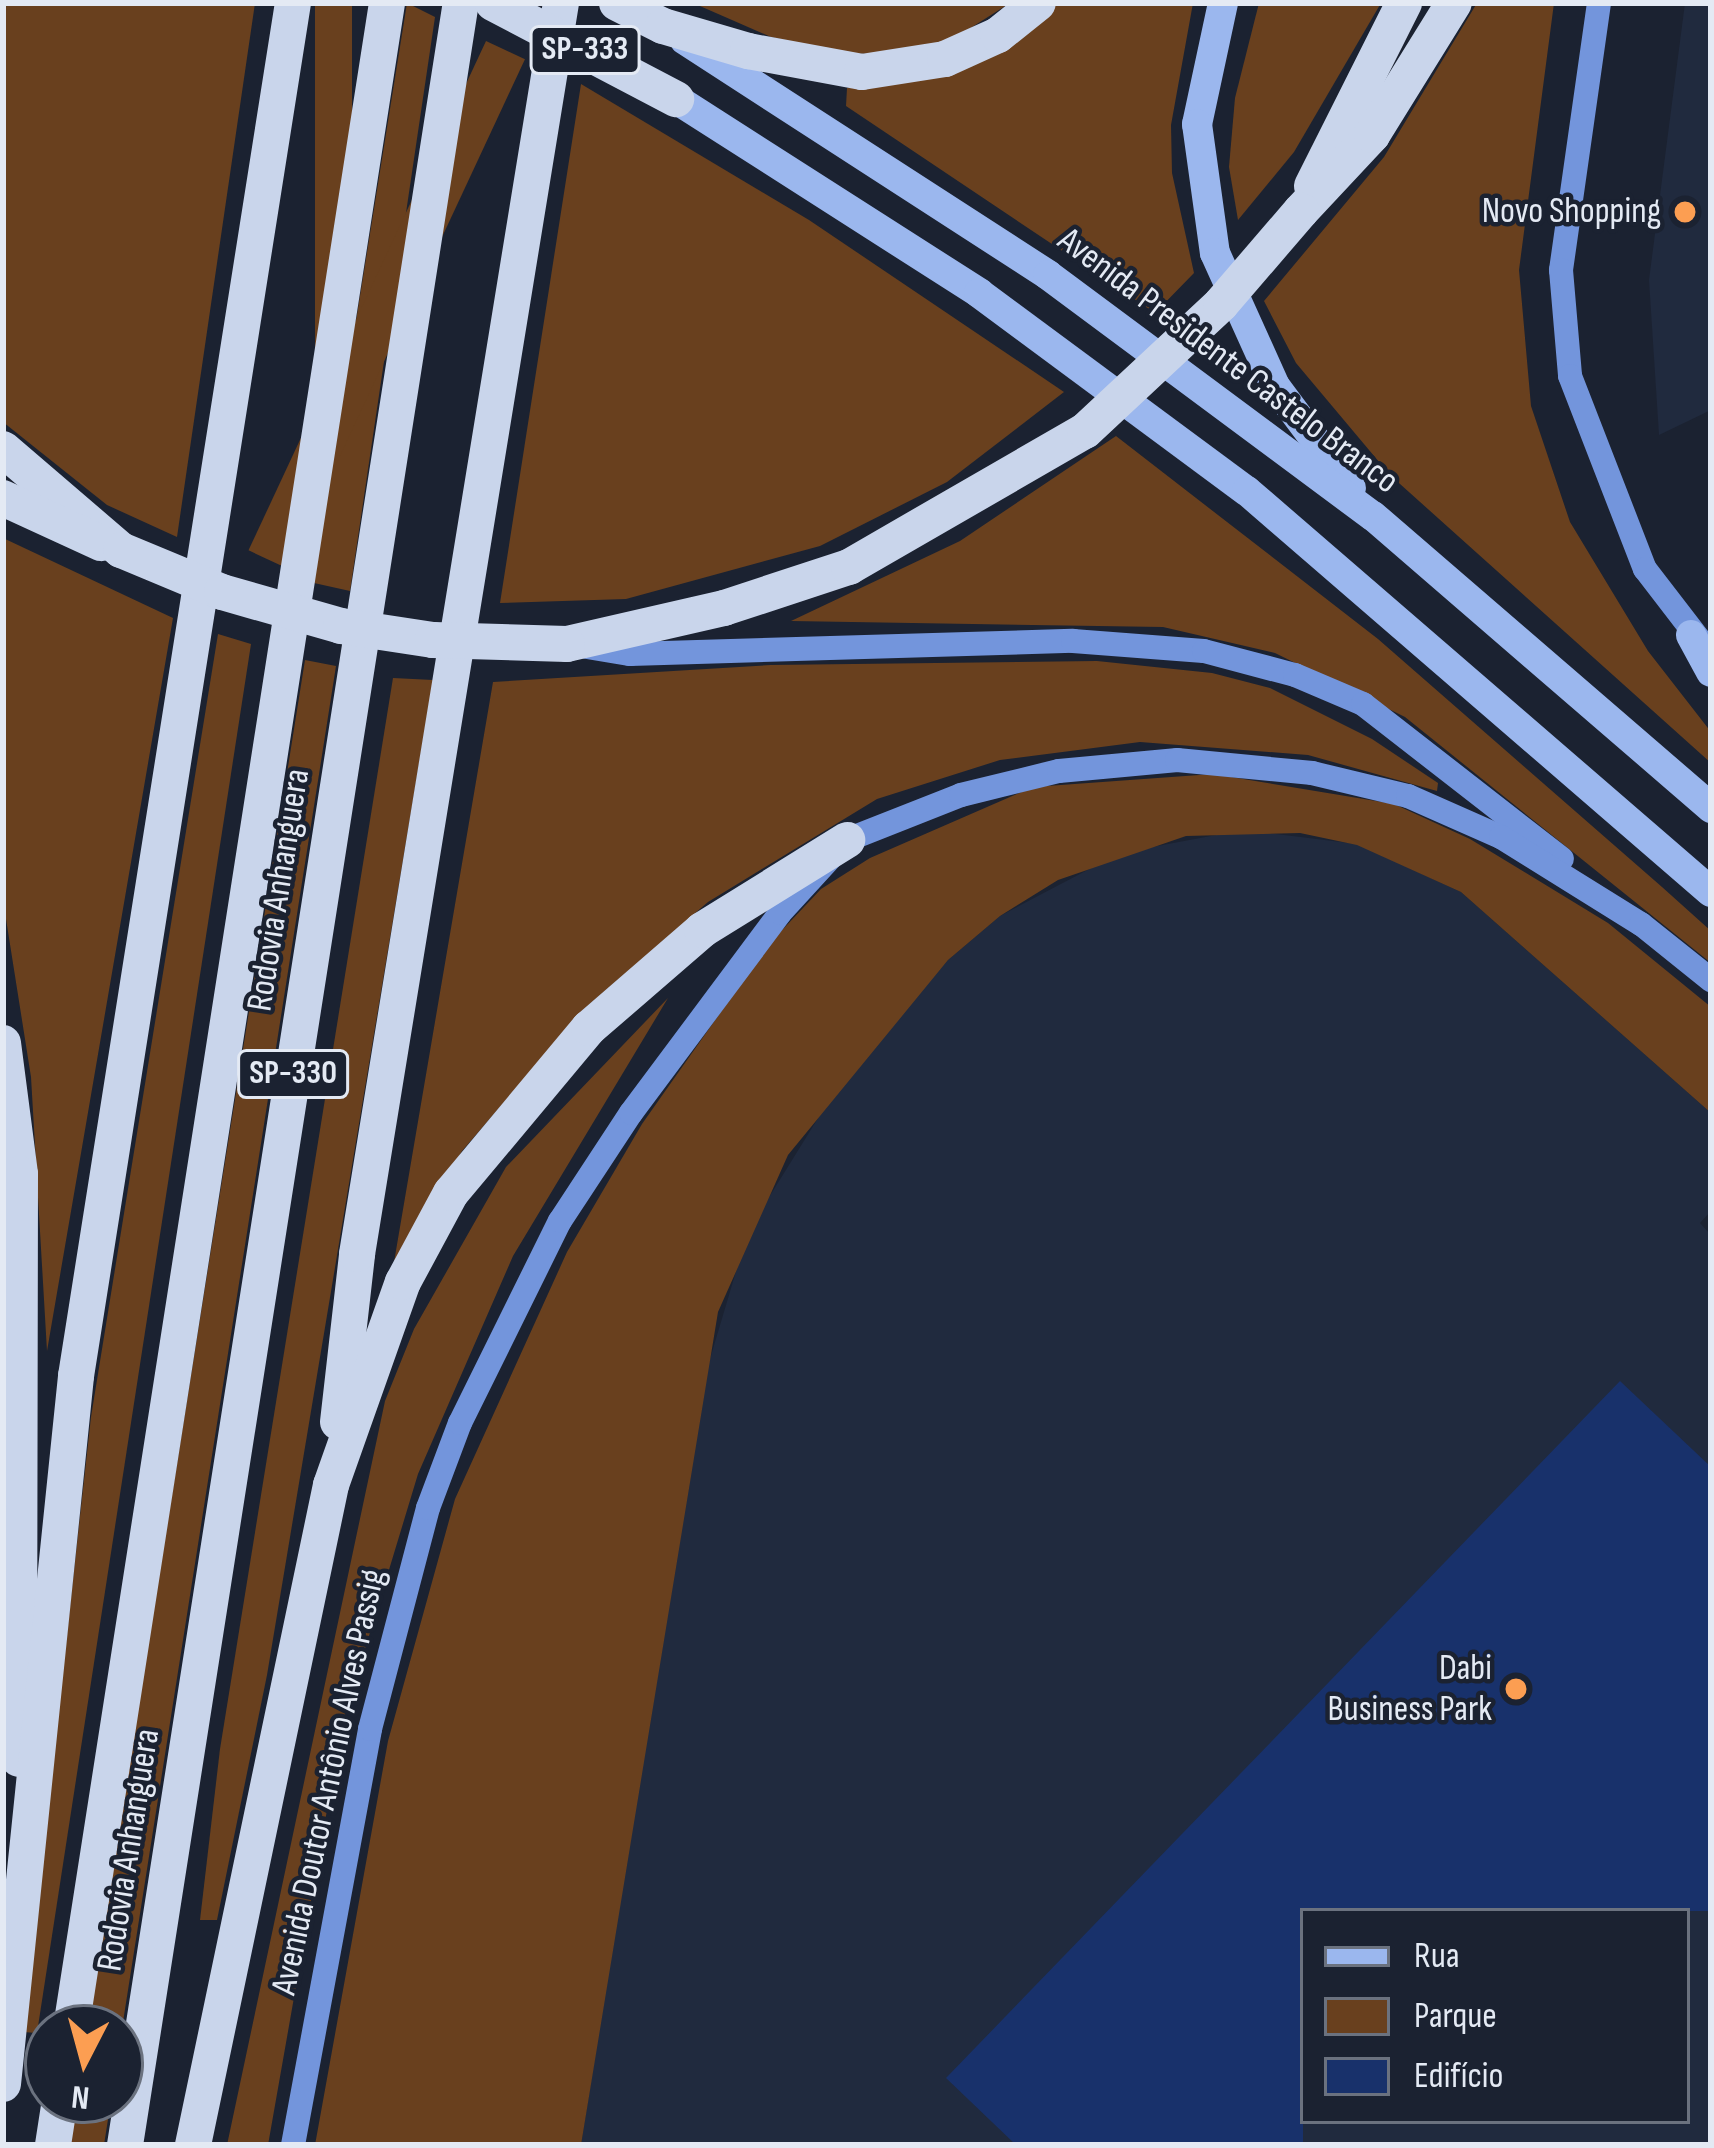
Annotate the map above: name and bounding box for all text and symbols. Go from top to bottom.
road number: SP-333 [528,23,642,77]
place label: Novo Shopping [1482,190,1661,234]
marker: Novo Shopping [1672,199,1698,225]
street label: Avenida Presidente Castelo Branco [1049,219,1407,503]
street label: Rodovia Anhanguera [239,766,319,1014]
road number: SP-330 [236,1047,350,1101]
street label: Avenida Doutor Antônio Alves Passig [263,1565,395,1999]
place label: Dabi Business Park [1328,1646,1492,1731]
marker: Dabi Business Park [1503,1676,1529,1702]
street label: Rodovia Anhanguera [89,1726,169,1974]
legend [1300,1908,1690,2124]
text: Rua [1414,1935,1460,1978]
text: Parque [1414,1995,1497,2038]
north arrow [24,2004,144,2124]
text: Edifício [1414,2055,1503,2098]
text: N [70,2076,91,2118]

